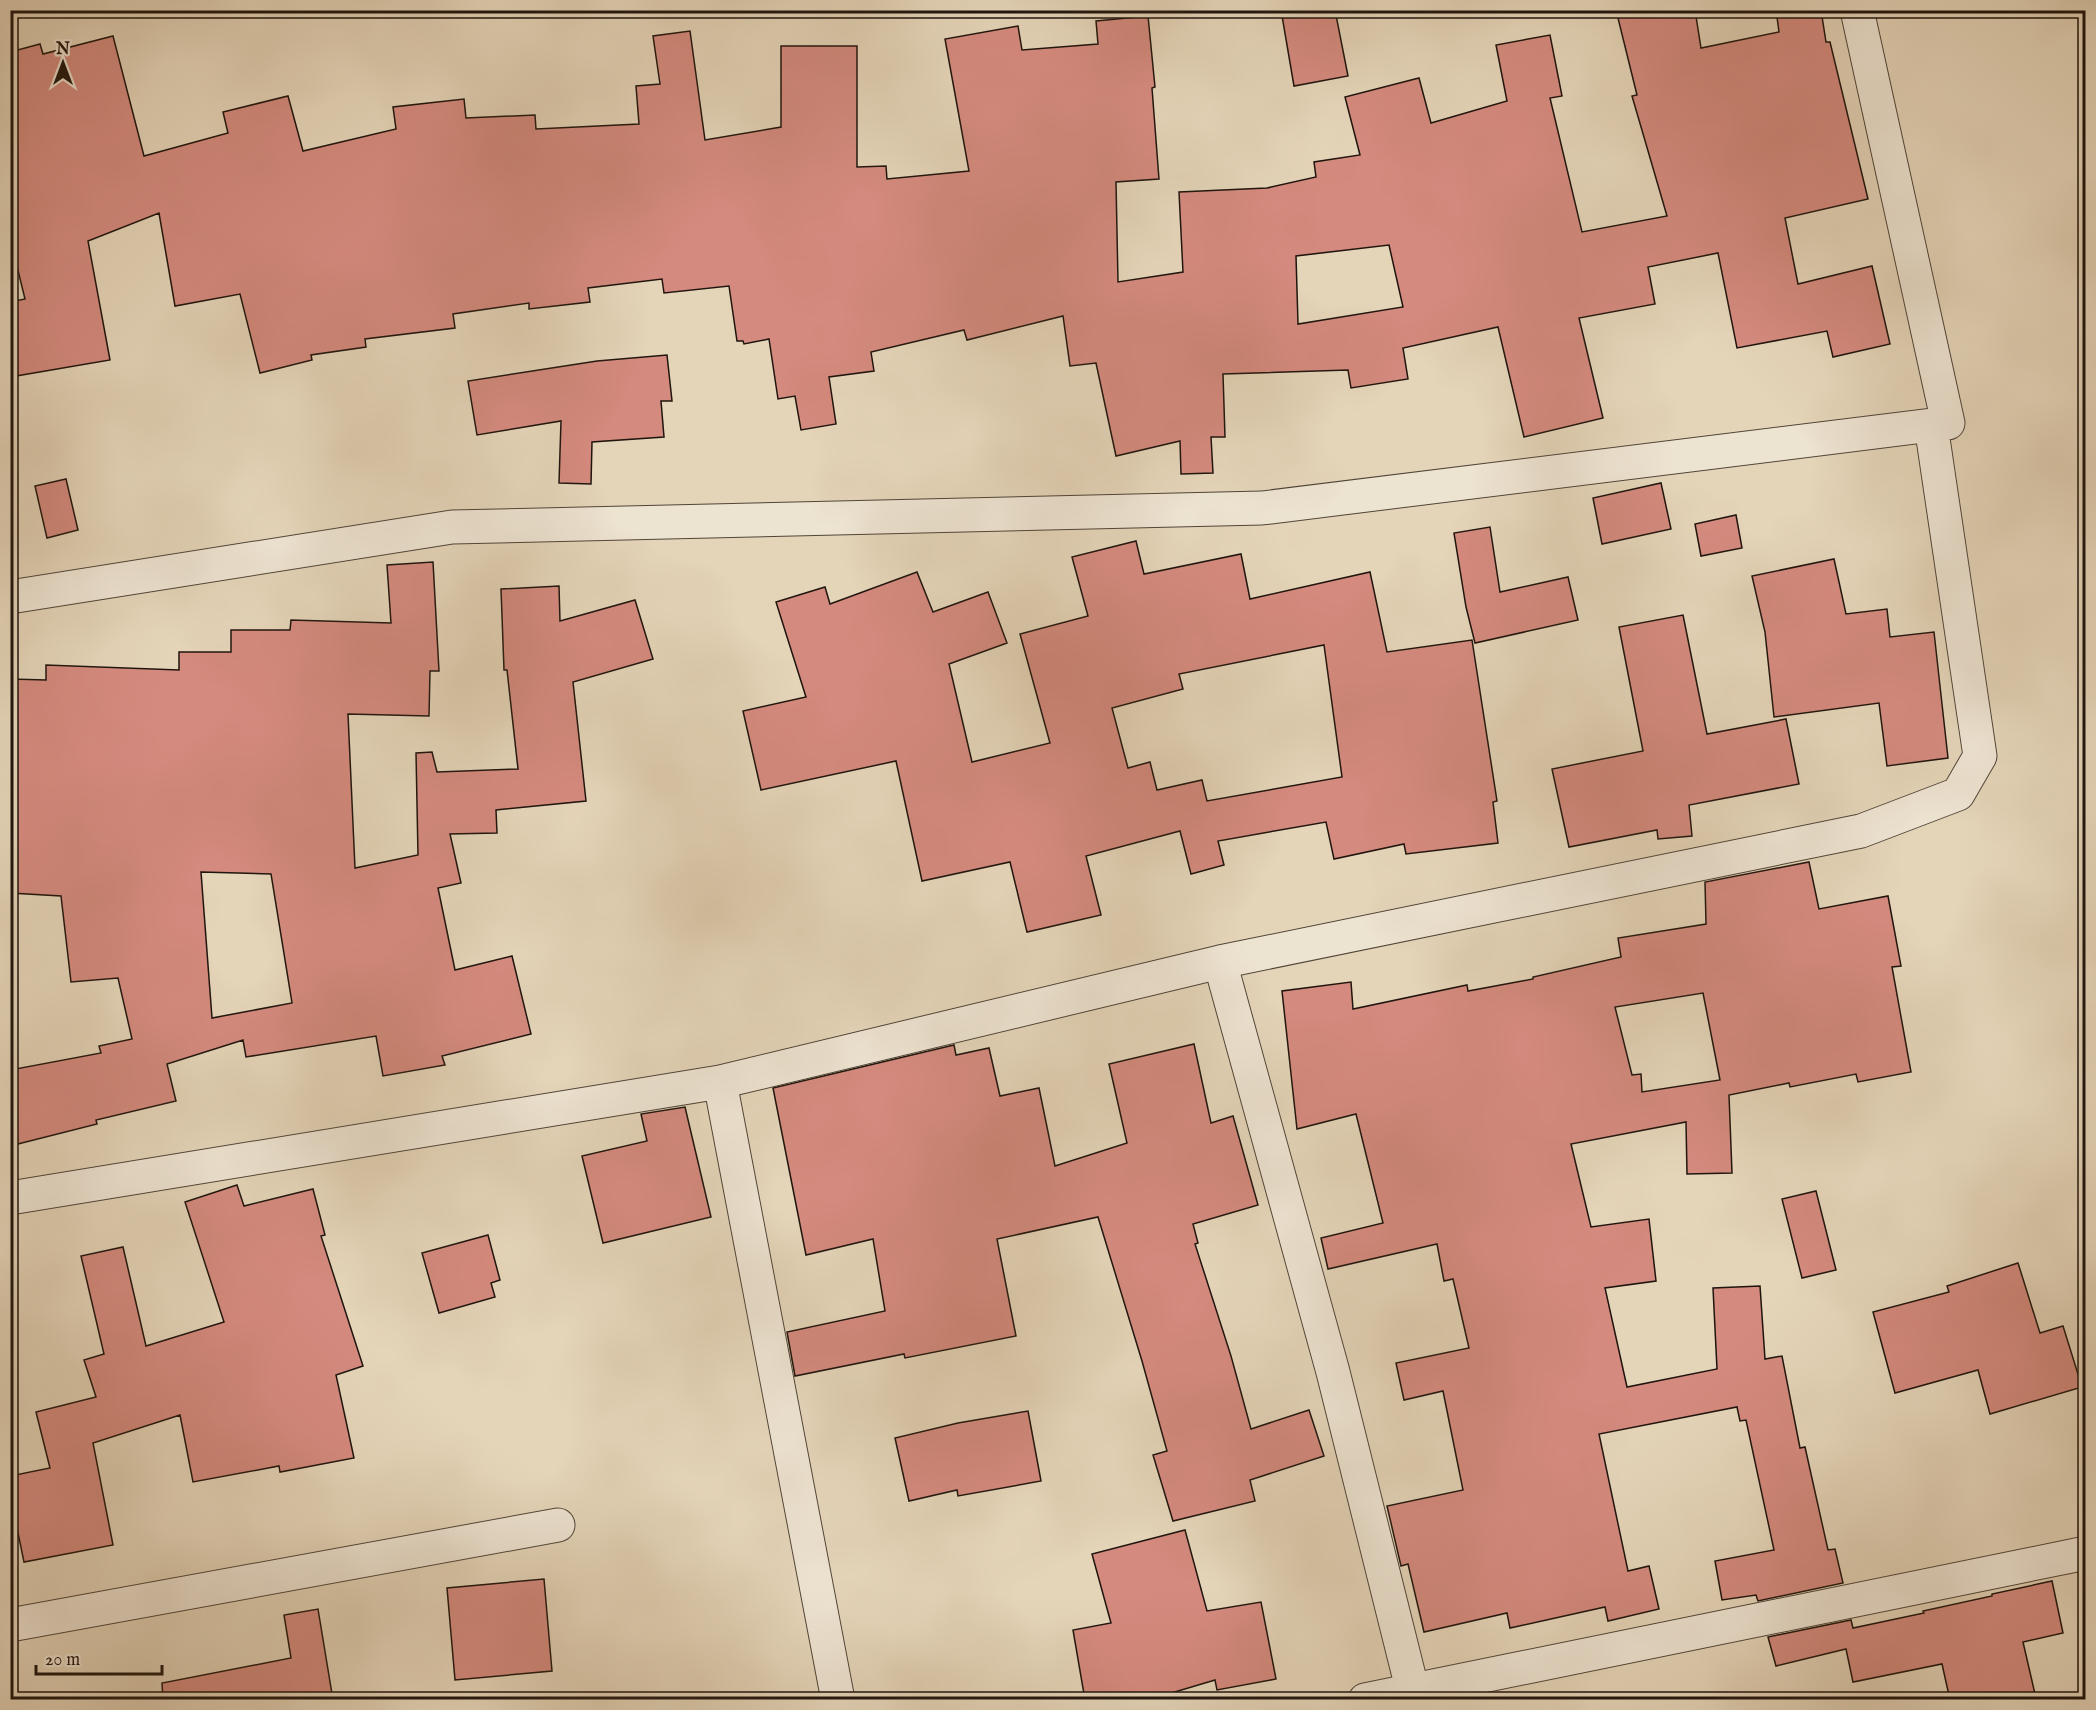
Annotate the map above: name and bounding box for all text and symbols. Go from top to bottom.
north arrow [33,33,93,93]
text: N [55,40,70,60]
scale bar [36,1638,162,1676]
text: 20 m [45,1649,80,1672]

